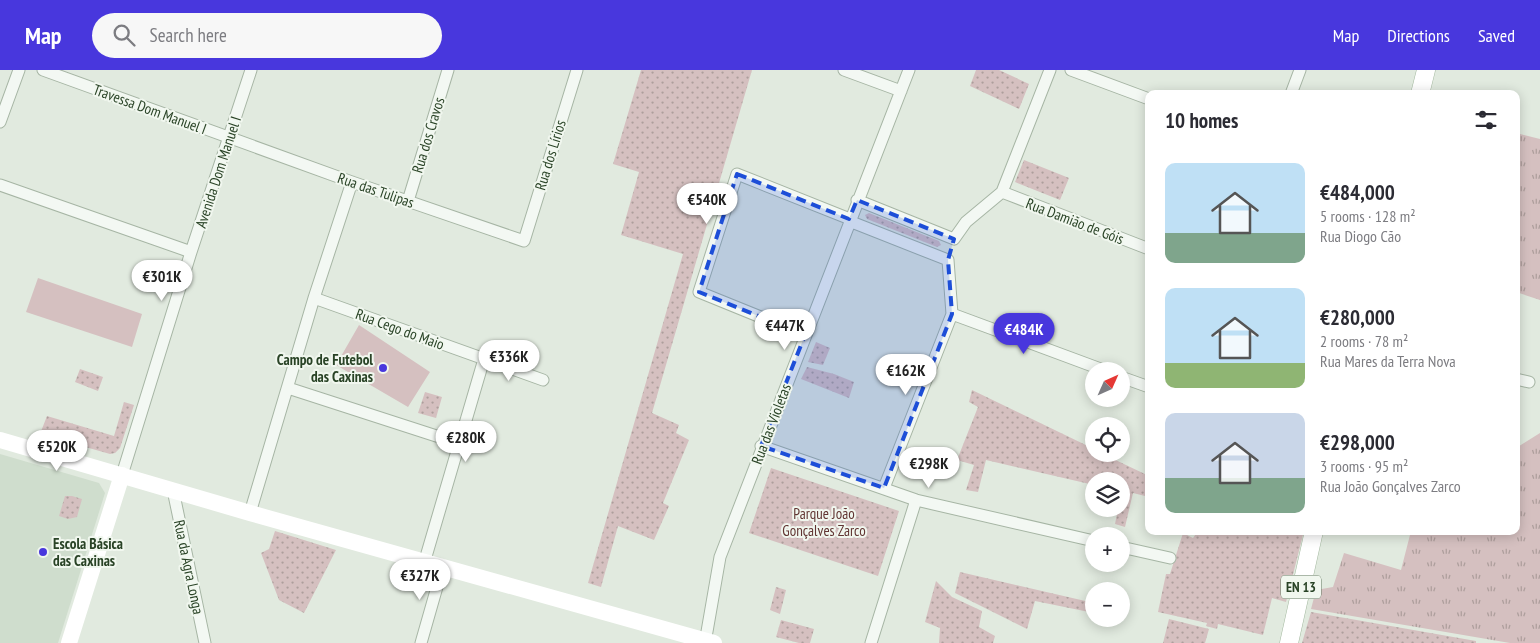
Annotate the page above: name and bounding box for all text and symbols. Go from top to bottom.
search box [92,13,442,58]
text: Map [25,20,62,51]
icon: search [110,21,138,49]
text: Search here [150,23,227,47]
text: Map [1333,24,1359,47]
text: Directions [1387,24,1450,47]
text: Saved [1478,24,1515,47]
street label: Travessa Dom Manuel I [91,80,209,138]
street label: Rua dos Cravos [407,95,449,175]
icon: filters [1472,106,1500,134]
text: 10 homes [1165,107,1238,134]
street label: Avenida Dom Manuel I [191,114,245,230]
street label: Rua dos Lírios [530,118,570,192]
street label: Rua das Tulipas [335,168,417,212]
text: €484,000 [1320,179,1395,206]
pin: €540K [672,182,742,225]
icon: home [1205,183,1265,243]
text: €540K [688,189,726,209]
street label: Rua Damião de Góis [1023,194,1127,248]
text: 5 rooms · 128 m² [1320,206,1416,226]
text: Rua Diogo Cão [1320,226,1401,246]
pin: €301K [127,260,197,302]
text: €301K [143,266,181,286]
street label: Rua Cego do Maio [353,304,447,354]
text: €280,000 [1320,304,1395,331]
pin: €447K [750,308,820,351]
icon: home [1205,308,1265,368]
pin: €484K [989,312,1059,355]
text: €447K [766,315,804,335]
text: €484K [1005,319,1043,339]
text: 2 rooms · 78 m² [1320,331,1408,351]
pin: €336K [474,340,544,382]
text: €336K [490,346,528,366]
place label: Campo de Futebol das Caxinas [277,350,373,386]
text: Rua Mares da Terra Nova [1320,351,1456,371]
pin: €162K [871,354,941,396]
text: €162K [887,360,925,380]
marker: Campo de Futebol das Caxinas [377,362,389,374]
north arrow [1085,362,1130,408]
map controls [1085,362,1130,627]
street label: Rua das Violetas [747,381,795,467]
button: locate [1085,417,1130,462]
pin: €280K [431,420,501,463]
text: €280K [447,427,485,447]
text: €298,000 [1320,429,1395,456]
pin: €520K [22,430,92,472]
icon: home [1205,433,1265,493]
text: €520K [38,436,76,456]
pin: €298K [894,446,964,489]
text: €298K [910,453,948,473]
text: 3 rooms · 95 m² [1320,456,1408,476]
button: layers [1085,472,1130,517]
text: Rua João Gonçalves Zarco [1320,476,1461,496]
park label: Parque João Gonçalves Zarco [782,504,866,540]
street label: Rua da Agra Longa [170,518,208,616]
button: + [1085,527,1130,572]
place label: Escola Básica das Caxinas [53,534,123,570]
marker: Escola Básica das Caxinas [37,546,49,558]
pin: €327K [385,558,455,601]
text: €327K [401,565,439,585]
road number: EN 13 [1281,576,1321,598]
button: − [1085,582,1130,627]

